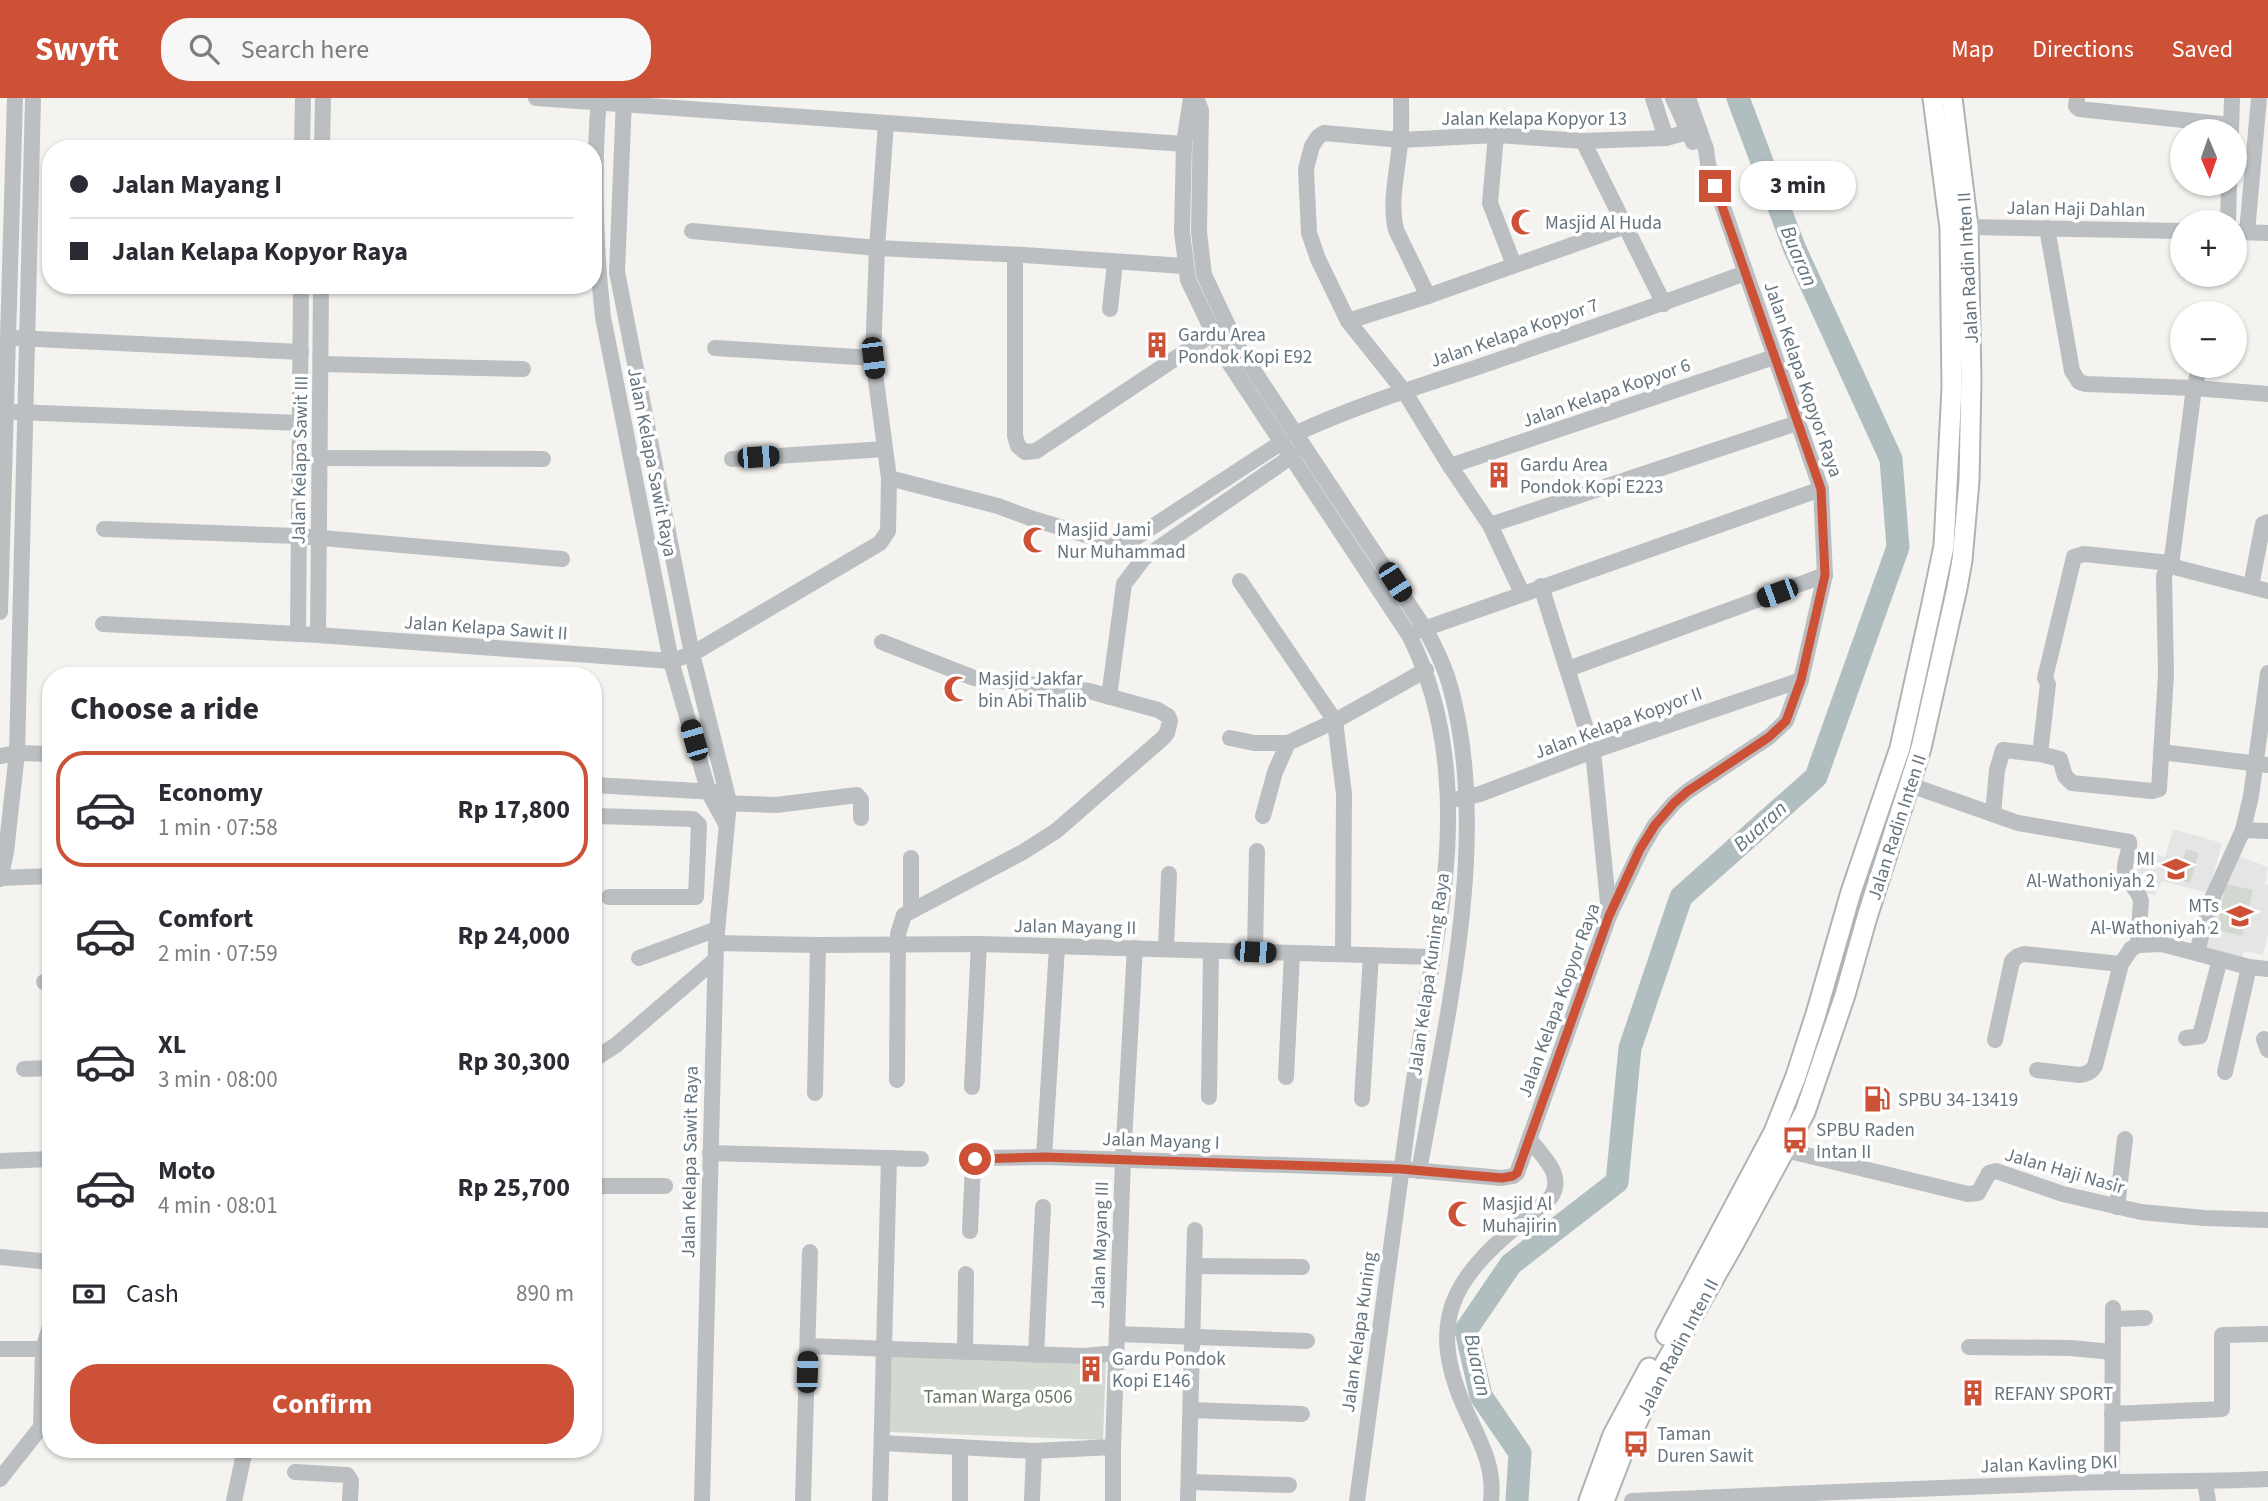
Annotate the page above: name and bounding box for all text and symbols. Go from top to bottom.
search box [161,18,651,81]
text: Swyft [35,26,119,73]
icon: search [185,30,223,68]
text: Search here [241,31,369,68]
text: Map [1951,32,1994,67]
text: Directions [2032,32,2134,67]
text: Saved [2172,32,2233,67]
street label: Jalan Kelapa Kopyor 13 [1441,106,1627,133]
north arrow [2170,119,2247,196]
map controls [2170,119,2247,378]
callout: 3 min [1740,162,1855,210]
text: Jalan Mayang I [112,166,282,203]
text: 3 min [1770,169,1826,202]
route end [1699,170,1731,202]
street label: Jalan Radin Inten II [1951,191,1986,345]
street label: Jalan Haji Dahlan [2006,195,2146,224]
mosque icon: Masjid Al Huda [1509,207,1539,237]
place label: Masjid Al Huda [1545,210,1662,237]
button: + [2170,210,2247,287]
water label: Buaran [1773,221,1825,291]
text: Jalan Kelapa Kopyor Raya [112,233,408,270]
street label: Jalan Kelapa Kopyor Raya [1756,278,1849,481]
street label: Jalan Kelapa Kopyor 7 [1427,292,1602,375]
button: − [2170,301,2247,378]
place label: Gardu Area Pondok Kopi E92 [1178,322,1312,371]
building icon: Gardu Area Pondok Kopi E92 [1142,330,1172,360]
car [861,336,886,380]
street label: Jalan Kelapa Kopyor 6 [1519,352,1694,435]
street label: Jalan Kelapa Sawit Raya [620,365,683,559]
street label: Jalan Kelapa Sawit III [286,375,315,545]
car [737,445,780,469]
place label: Gardu Area Pondok Kopi E223 [1520,452,1664,501]
building icon: Gardu Area Pondok Kopi E223 [1484,460,1514,490]
place label: Masjid Jami Nur Muhammad [1057,517,1186,566]
mosque icon: Masjid Jami Nur Muhammad [1021,525,1051,555]
car [1375,559,1416,605]
car [1754,576,1801,610]
street label: Jalan Kelapa Sawit II [403,609,569,648]
place label: Masjid Jakfar bin Abi Thalib [978,666,1087,715]
mosque icon: Masjid Jakfar bin Abi Thalib [942,674,972,704]
street label: Jalan Kelapa Kopyor II [1531,680,1706,766]
text: Choose a ride [70,686,259,732]
car [679,717,710,763]
street label: Jalan Radin Inten II [1861,751,1934,904]
text: Economy [158,774,263,811]
icon: car [74,778,137,841]
text: Rp 17,800 [458,791,570,828]
water label: Buaran [1726,794,1794,858]
text: 1 min · 07:58 [158,811,278,844]
place label: MI Al-Wathoniyah 2 [2026,846,2155,895]
school or university icon: MI Al-Wathoniyah 2 [2161,854,2191,884]
street label: Jalan Kelapa Kuning Raya [1402,871,1457,1077]
place label: MTs Al-Wathoniyah 2 [2090,893,2219,942]
street label: Jalan Kelapa Kopyor Raya [1512,899,1607,1102]
text: Comfort [158,900,253,937]
school or university icon: MTs Al-Wathoniyah 2 [2225,901,2255,931]
icon: car [74,904,137,967]
street label: Jalan Mayang II [1013,913,1136,942]
text: Rp 24,000 [458,917,570,954]
text: 2 min · 07:59 [158,937,278,970]
car [1234,940,1277,964]
text: XL [158,1026,186,1063]
icon: car [74,1030,137,1093]
text: Rp 30,300 [458,1043,570,1080]
text: 3 min · 08:00 [158,1063,278,1096]
street label: Jalan Kelapa Sawit Raya [675,1066,706,1258]
fuel station icon: SPBU 34-13419 [1862,1084,1892,1114]
place label: SPBU 34-13419 [1898,1087,2018,1114]
place label: SPBU Raden Intan II [1816,1117,1915,1166]
bus stop icon: SPBU Raden Intan II [1780,1125,1810,1155]
street label: Jalan Mayang I [1102,1126,1220,1157]
street label: Jalan Haji Nasir [2001,1141,2128,1202]
route start [959,1143,991,1175]
text: Moto [158,1152,215,1189]
icon: car [74,1156,137,1219]
text: Rp 25,700 [458,1169,570,1206]
street label: Jalan Mayang III [1085,1181,1116,1309]
text: 4 min · 08:01 [158,1189,278,1222]
place label: Masjid Al Muhajirin [1482,1191,1557,1240]
mosque icon: Masjid Al Muhajirin [1446,1199,1476,1229]
street label: Jalan Kelapa Kuning [1335,1250,1384,1414]
street label: Jalan Radin Inten II [1631,1274,1726,1421]
icon: cash [70,1275,108,1313]
text: Cash [126,1275,179,1312]
text: 890 m [516,1277,574,1310]
water label: Buaran [1457,1331,1499,1399]
place label: Gardu Pondok Kopi E146 [1112,1346,1226,1395]
car [796,1351,819,1393]
building icon: Gardu Pondok Kopi E146 [1076,1354,1106,1384]
button: Confirm [70,1364,574,1444]
building icon: REFANY SPORT [1958,1378,1988,1408]
place label: REFANY SPORT [1994,1381,2113,1408]
park label: Taman Warga 0506 [924,1384,1072,1411]
place label: Taman Duren Sawit [1657,1421,1754,1470]
bus stop icon: Taman Duren Sawit [1621,1429,1651,1459]
street label: Jalan Kavling DKI [1980,1449,2118,1480]

